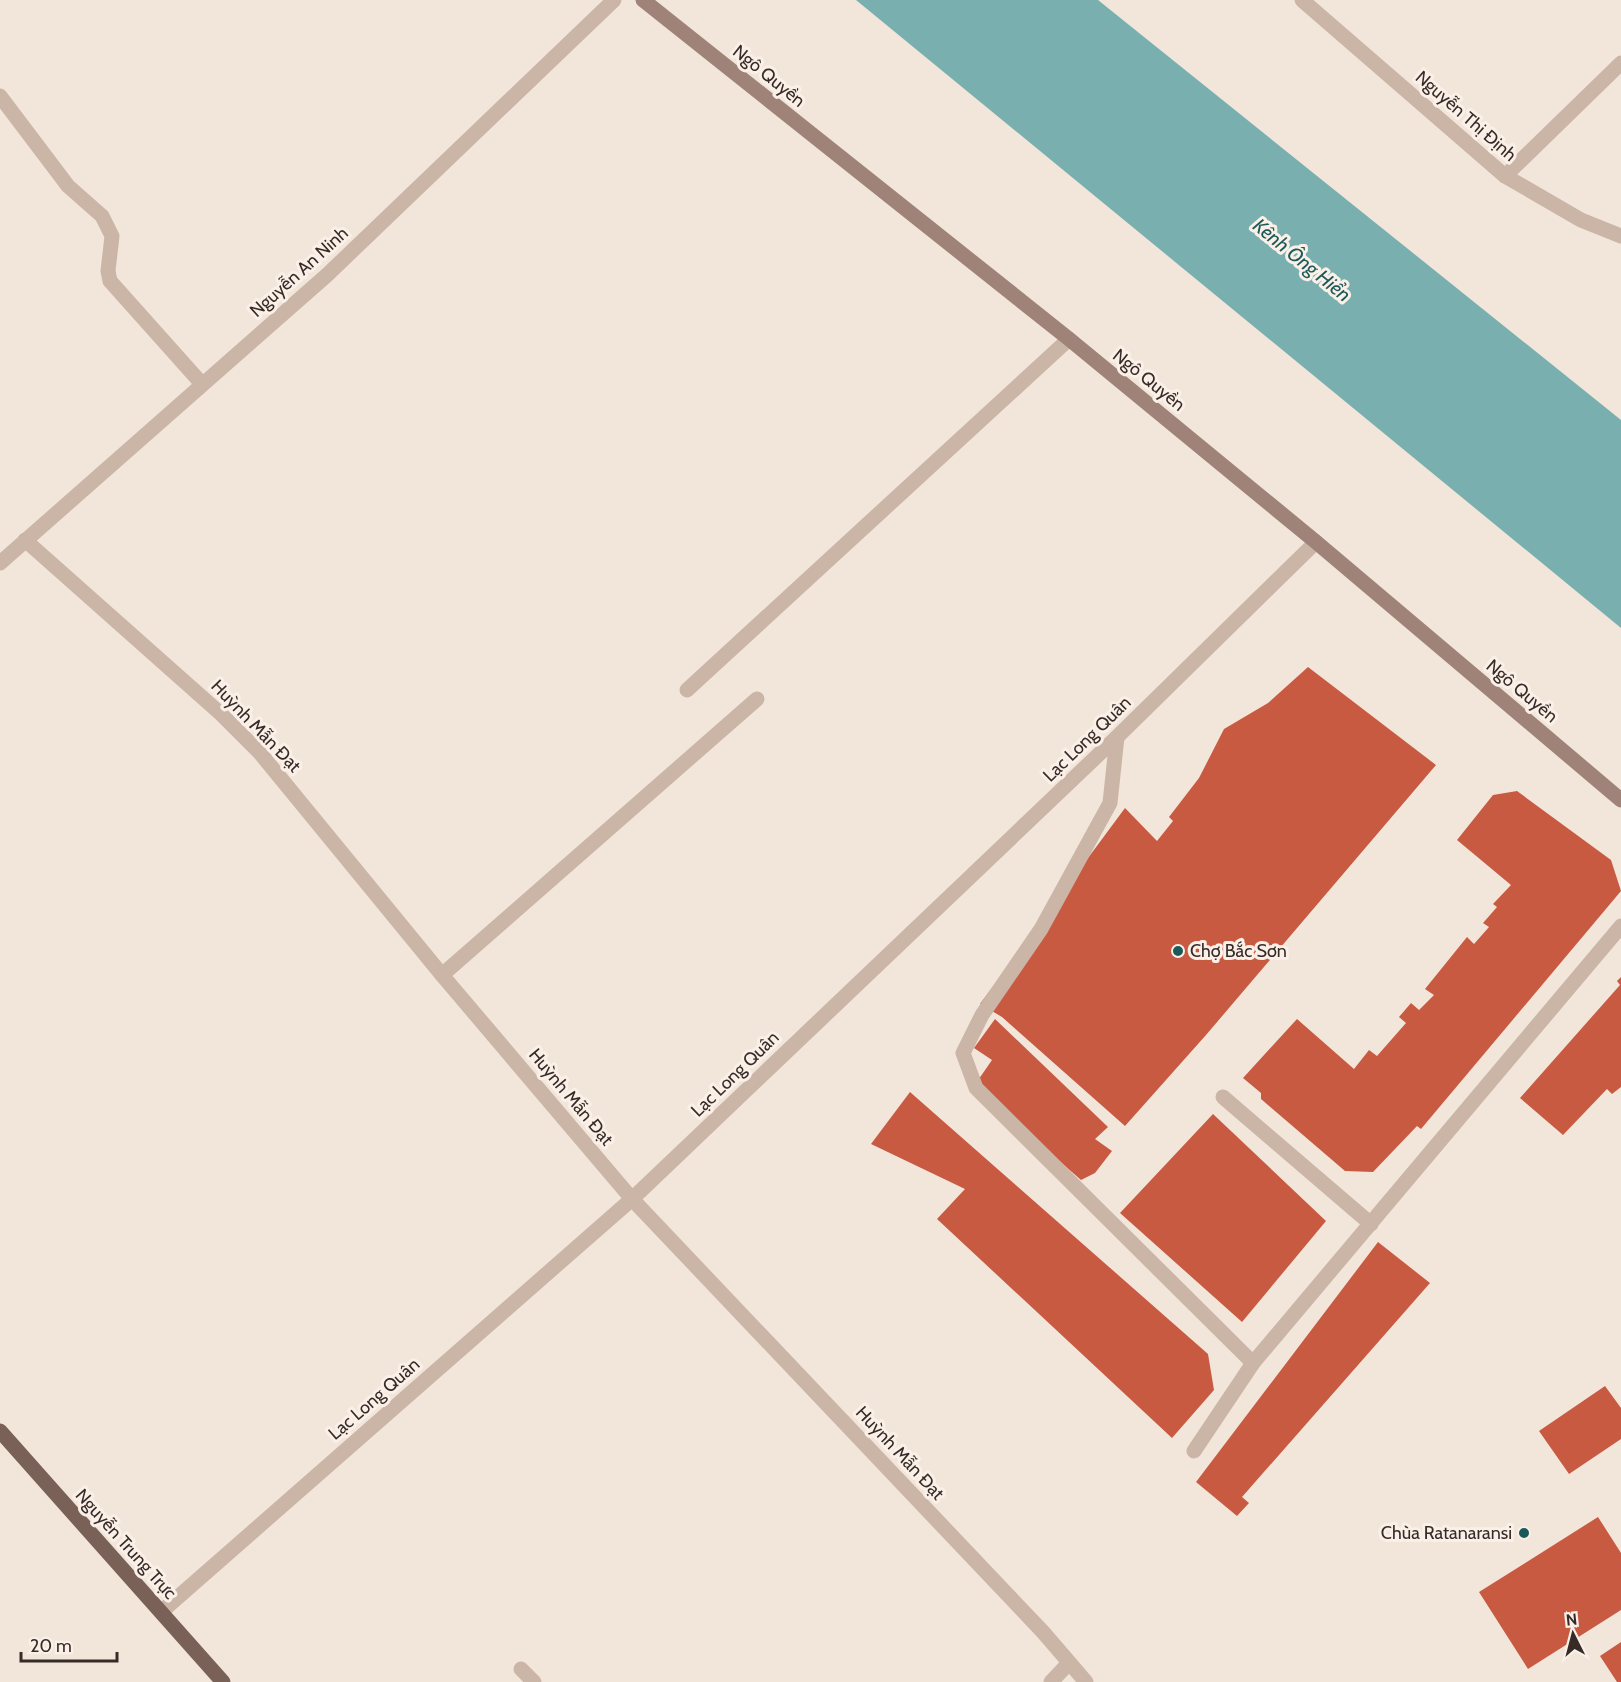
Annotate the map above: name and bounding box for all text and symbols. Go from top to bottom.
street label: Ngô Quyền [728,40,810,112]
street label: Nguyễn Thị Định [1411,66,1521,166]
water label: Kênh Ông Hiển [1248,213,1356,307]
street label: Nguyễn An Ninh [245,222,353,322]
street label: Ngô Quyền [1108,344,1190,416]
street label: Ngô Quyền [1482,655,1562,727]
street label: Huỳnh Mẫn Đạt [206,675,306,777]
street label: Lạc Long Quân [1038,692,1136,786]
place label: Chợ Bắc Sơn [1190,940,1287,962]
marker: Chợ Bắc Sơn [1171,944,1185,958]
street label: Lạc Long Quân [686,1027,784,1121]
street label: Huỳnh Mẫn Đạt [524,1044,618,1150]
street label: Lạc Long Quân [324,1353,424,1445]
street label: Huỳnh Mẫn Đạt [851,1402,949,1504]
street label: Nguyễn Trung Trực [71,1484,181,1604]
place label: Chùa Ratanaransi [1381,1522,1512,1544]
marker: Chùa Ratanaransi [1517,1526,1531,1540]
north arrow [1543,1604,1603,1664]
text: N [1565,1610,1578,1630]
scale bar [21,1625,117,1663]
text: 20 m [30,1635,72,1657]

